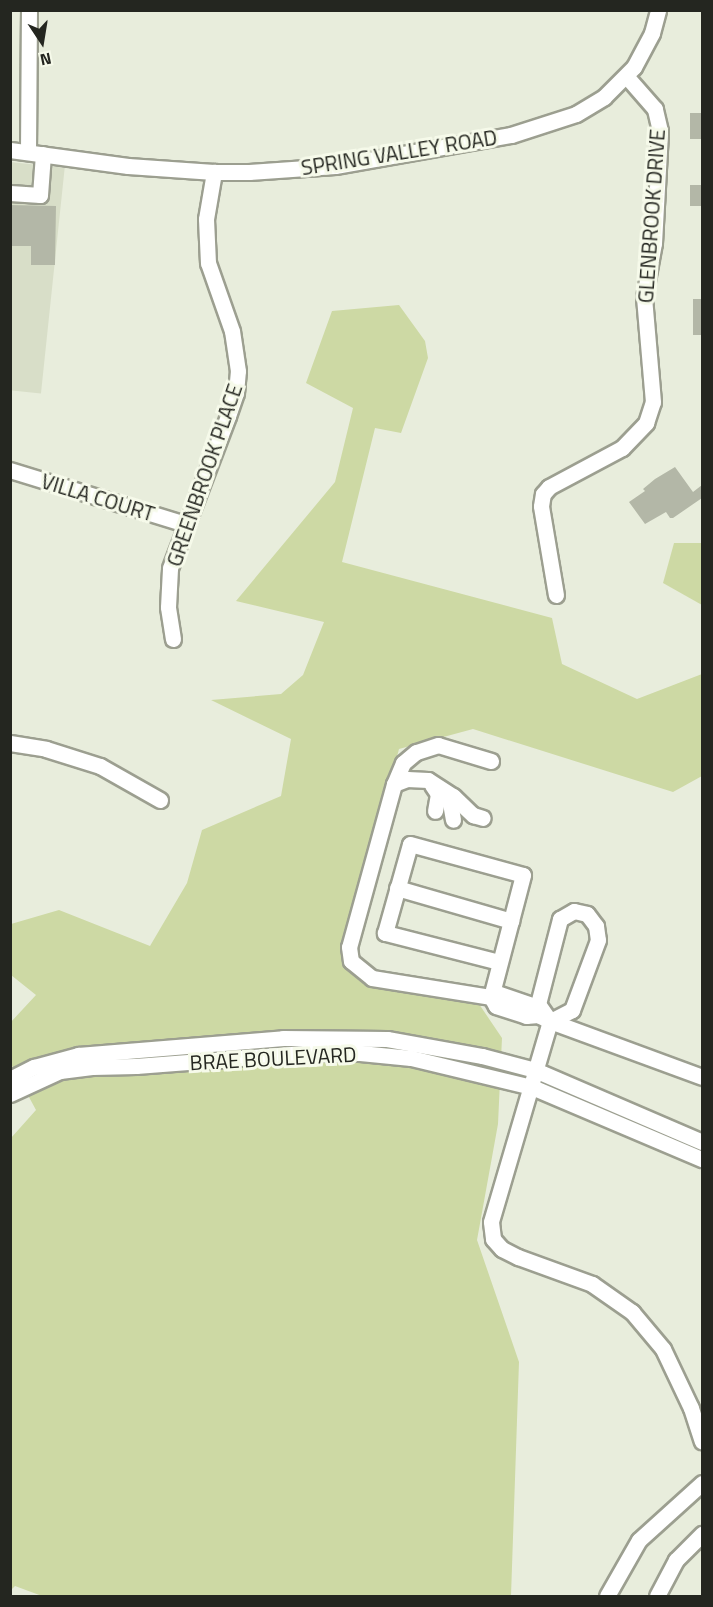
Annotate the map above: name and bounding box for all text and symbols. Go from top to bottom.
north arrow [12,12,72,72]
text: N [38,47,54,72]
street label: SPRING VALLEY ROAD [299,124,499,180]
street label: GLENBROOK DRIVE [632,128,670,304]
street label: GREENBROOK PLACE [161,380,247,570]
street label: VILLA COURT [38,468,158,526]
street label: BRAE BOULEVARD [189,1041,357,1075]

